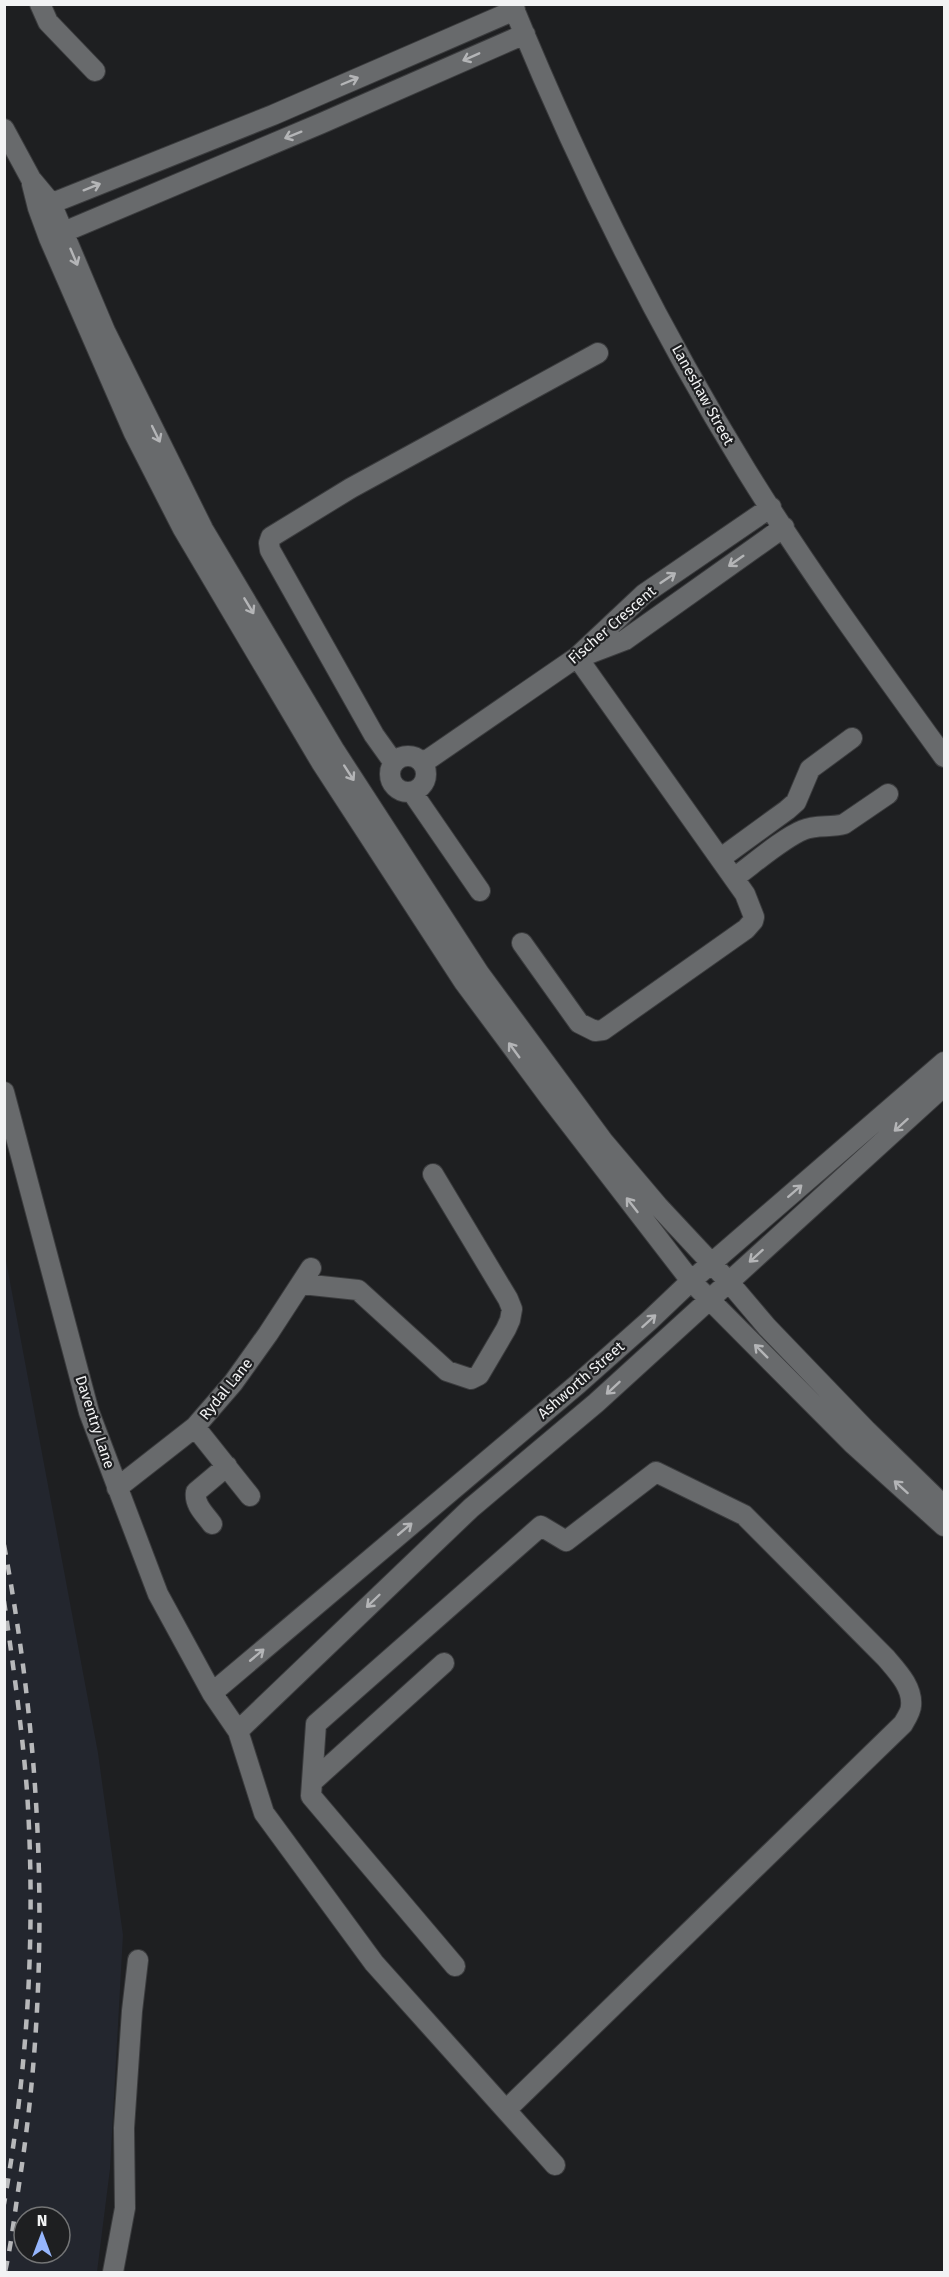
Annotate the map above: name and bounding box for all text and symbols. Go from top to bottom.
one-way arrow [463,52,481,64]
one-way arrow [341,75,359,87]
one-way arrow [284,130,302,141]
one-way arrow [82,181,101,192]
one-way arrow [69,248,80,266]
street label: Laneshaw Street [668,342,738,449]
one-way arrow [151,425,163,443]
one-way arrow [728,555,744,567]
one-way arrow [660,571,677,584]
street label: Fischer Crescent [565,582,660,668]
one-way arrow [243,597,255,614]
one-way arrow [343,764,355,781]
one-way arrow [508,1043,521,1059]
one-way arrow [894,1118,909,1132]
one-way arrow [787,1185,803,1198]
one-way arrow [626,1198,639,1214]
one-way arrow [749,1249,764,1263]
one-way arrow [642,1314,657,1328]
street label: Ashworth Street [534,1337,628,1422]
one-way arrow [754,1344,769,1359]
street label: Rydal Lane [196,1355,256,1423]
street label: Daventry Lane [71,1373,119,1471]
one-way arrow [606,1381,621,1395]
one-way arrow [894,1480,909,1494]
one-way arrow [397,1522,412,1536]
one-way arrow [366,1594,381,1609]
one-way arrow [248,1649,264,1662]
north arrow [12,2205,72,2265]
text: N [37,2211,47,2230]

